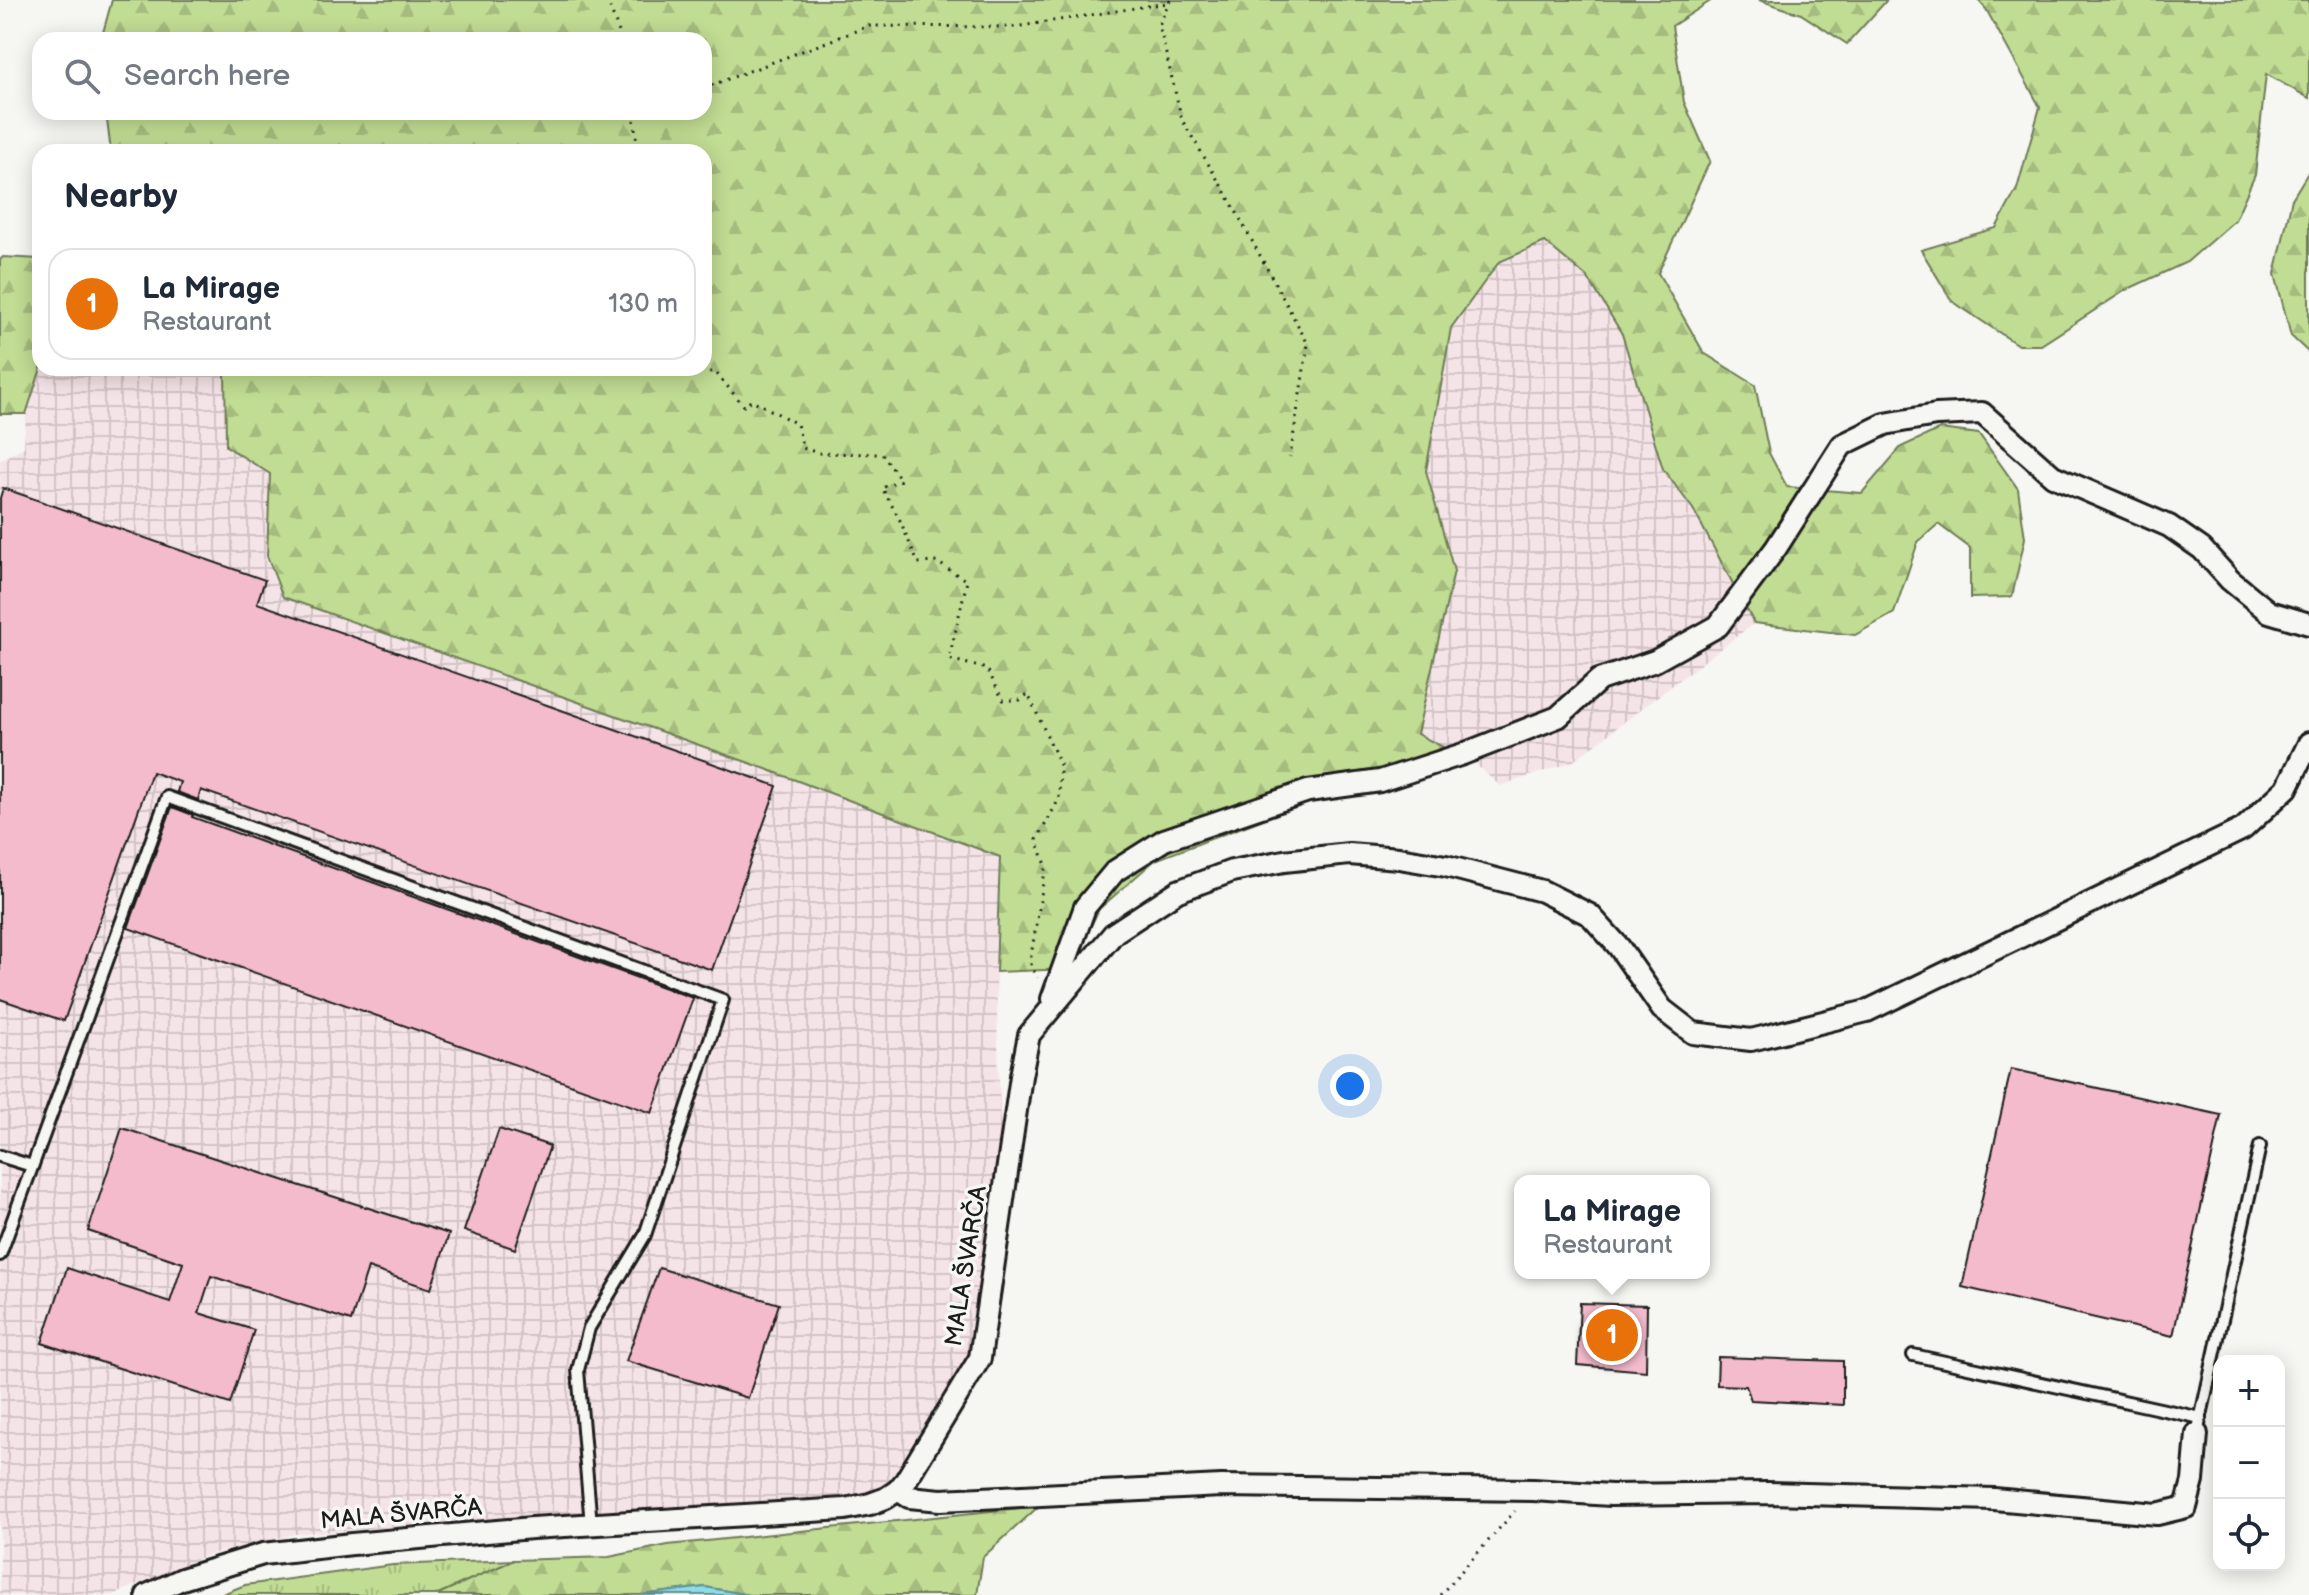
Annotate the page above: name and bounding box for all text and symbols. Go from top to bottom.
search box [32,32,712,120]
icon: search [60,54,104,98]
text: Search here [124,58,290,94]
text: Nearby [64,176,178,217]
text: La Mirage [142,271,280,307]
text: 1 [87,289,97,320]
text: 130 m [608,289,678,320]
text: Restaurant [142,307,271,338]
your location [1330,1066,1370,1106]
popup [1514,1175,1710,1279]
street label: MALA ŠVARČA [938,1183,993,1348]
text: La Mirage [1543,1194,1681,1230]
text: Restaurant [1543,1230,1672,1261]
pin: 1 [1586,1305,1638,1365]
map controls [2213,1355,2285,1571]
button: + [2213,1355,2285,1427]
button: − [2213,1427,2285,1499]
street label: MALA ŠVARČA [319,1491,483,1536]
button: locate [2213,1499,2285,1571]

